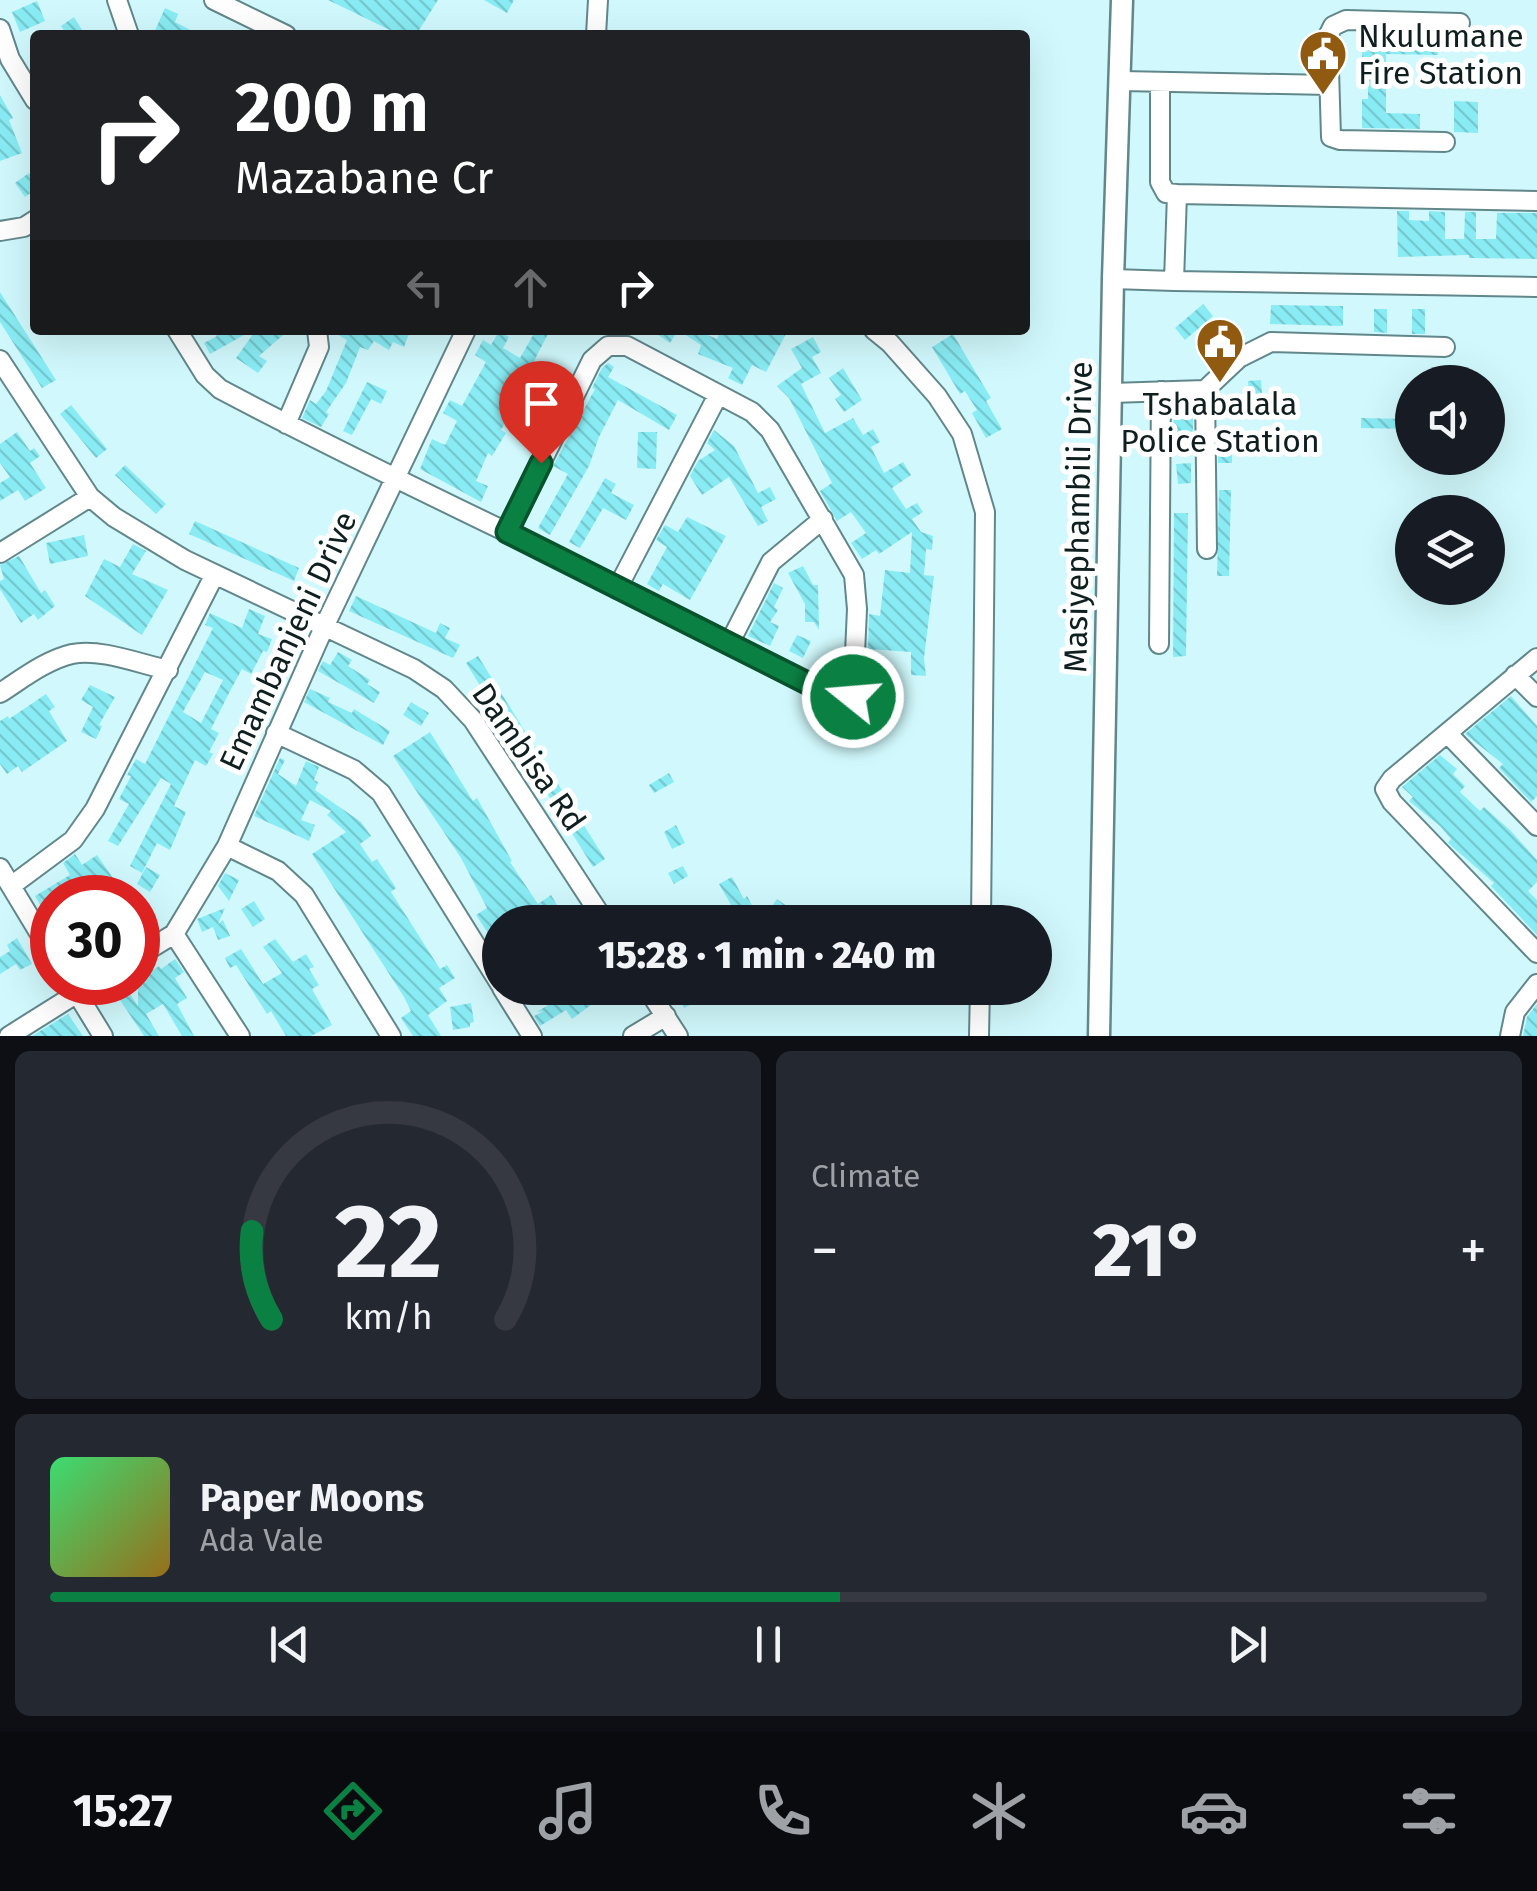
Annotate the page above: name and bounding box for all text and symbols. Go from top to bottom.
place label: Nkulumane Fire Station [1358,17,1524,92]
public building icon: Nkulumane Fire Station [1297,28,1349,96]
text: 200 m [235,66,429,150]
icon: right [70,70,200,200]
text: Mazabane Cr [235,151,493,205]
icon: left [398,260,453,315]
icon: ahead [503,260,558,315]
icon: right [608,260,663,315]
public building icon: Tshabalala Police Station [1194,316,1246,384]
pin [499,361,584,464]
street label: Masiyephambili Drive [1056,361,1100,673]
map controls [1395,365,1505,605]
button: sound [1395,365,1505,475]
icon: arrive [514,376,569,431]
place label: Tshabalala Police Station [1120,385,1320,460]
button: layers [1395,495,1505,605]
street label: Emambanjeni Drive [211,505,365,777]
position arrow [801,645,905,749]
street label: Dambisa Rd [464,676,594,838]
speed limit sign: 30 [30,875,160,1005]
text: 15:28 · 1 min · 240 m [598,932,936,978]
text: Climate [811,1157,920,1195]
text: 22 [334,1180,442,1305]
text: 21° [1093,1206,1205,1296]
text: − [811,1218,839,1284]
text: + [1460,1218,1487,1284]
text: km/h [344,1296,432,1338]
text: Paper Moons [200,1475,424,1521]
text: Ada Vale [200,1521,324,1559]
icon: previous [262,1617,317,1672]
icon: pause [741,1617,796,1672]
icon: next [1220,1617,1275,1672]
icon: directions [318,1776,388,1846]
icon: music [533,1776,603,1846]
icon: phone [748,1776,818,1846]
icon: climate [964,1776,1034,1846]
icon: car [1179,1776,1249,1846]
icon: filters [1394,1776,1464,1846]
text: 15:27 [73,1784,172,1838]

